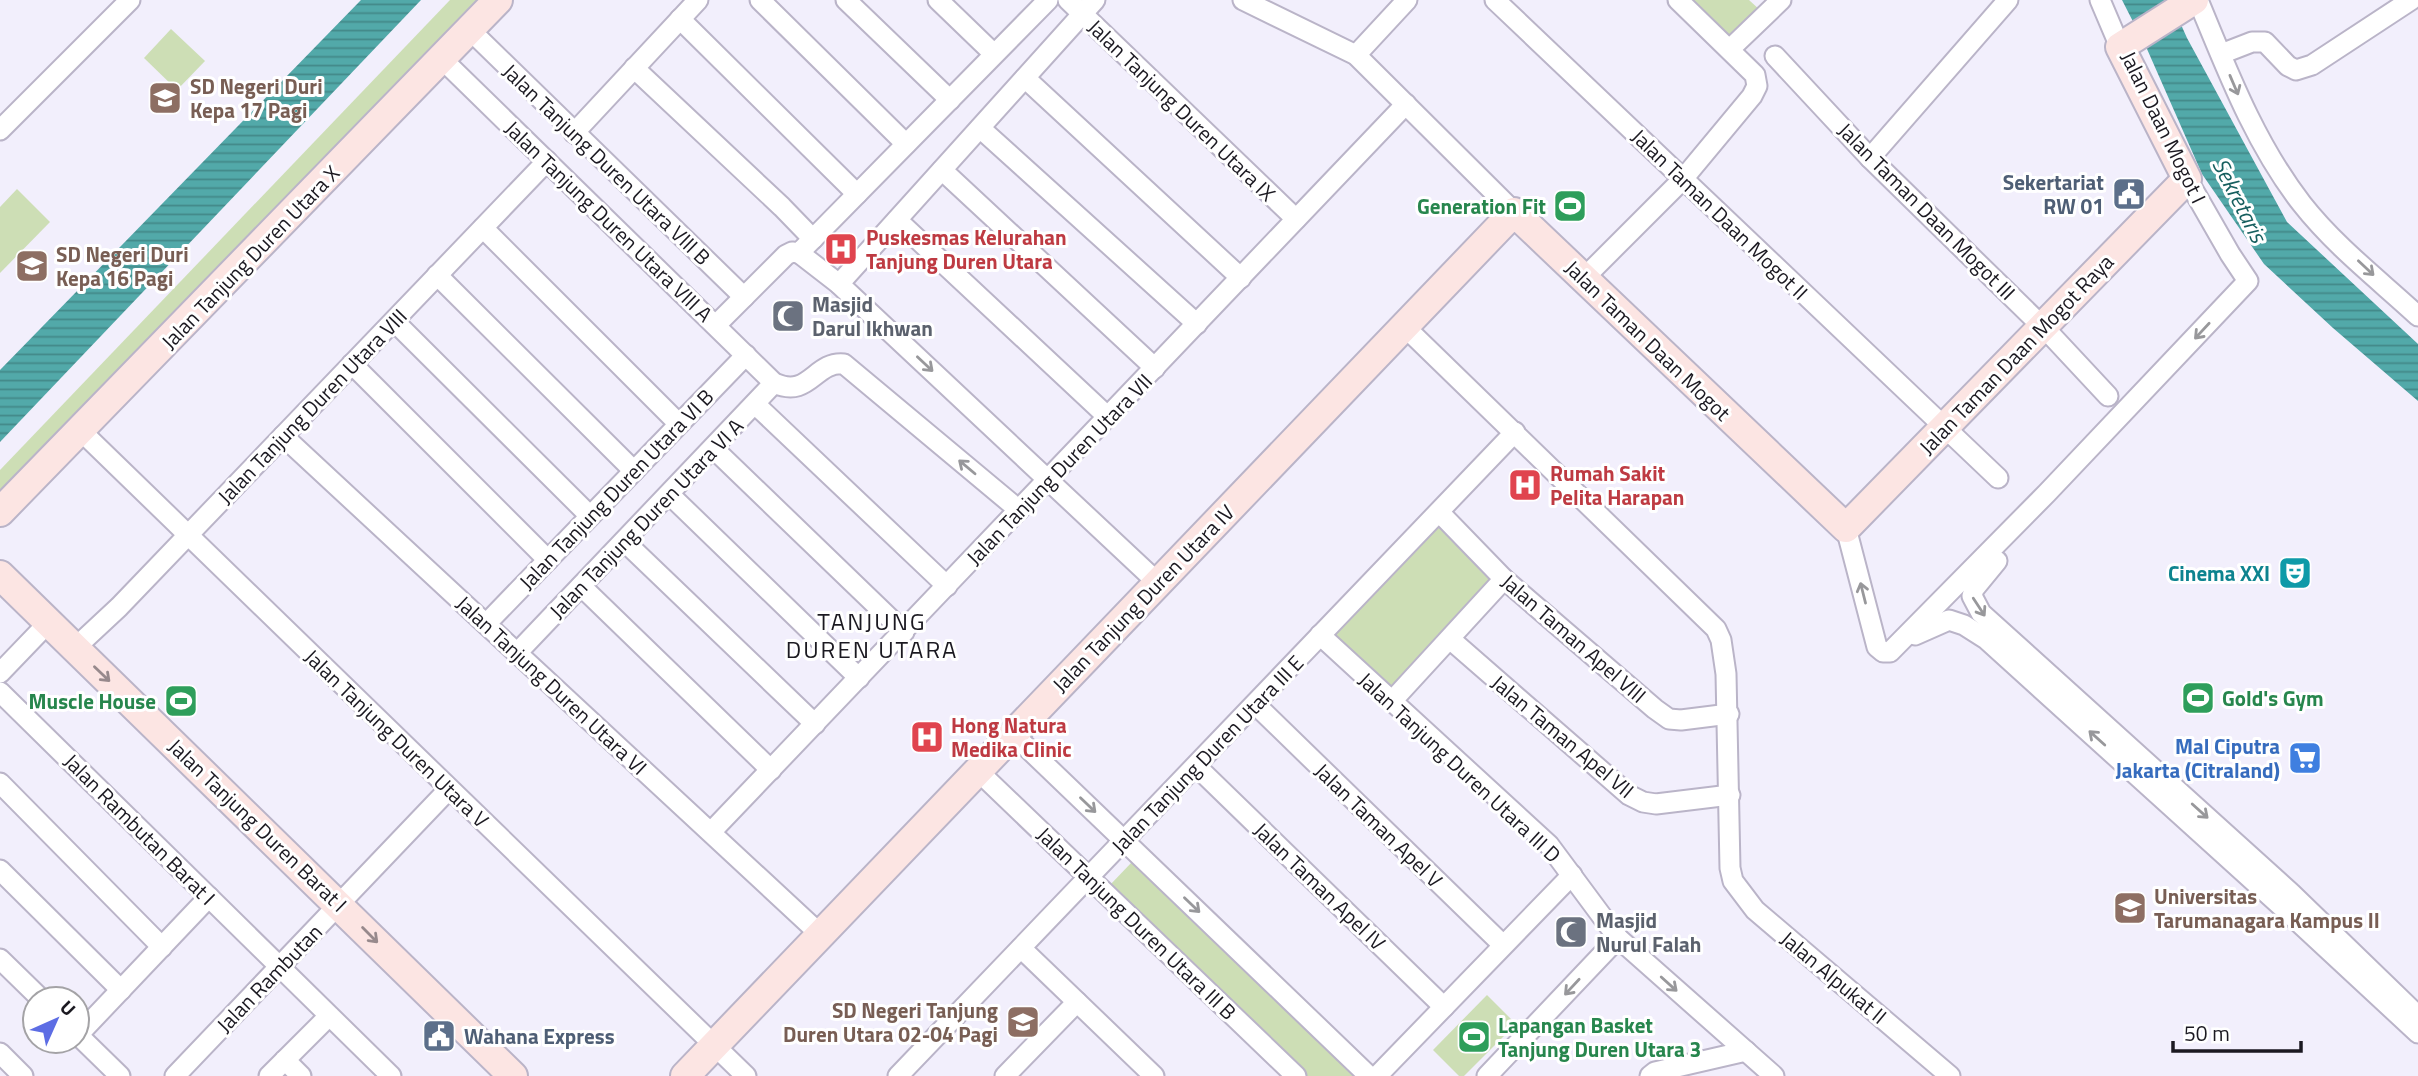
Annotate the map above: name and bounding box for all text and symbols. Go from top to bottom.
street label: Jalan Tanjung Duren Utara IX [1081,12,1283,209]
street label: Jalan Daan Mogot I [2113,45,2215,209]
street label: Jalan Tanjung Duren Utara VIII B [496,56,718,272]
place label: SD Negeri Duri Kepa 17 Pagi [190,70,323,126]
one-way arrow [2228,74,2241,95]
school or university icon: SD Negeri Duri Kepa 17 Pagi [146,79,184,117]
street label: Jalan Tanjung Duren Utara VIII A [498,113,721,329]
street label: Jalan Taman Daan Mogot III [1831,115,2023,307]
street label: Jalan Taman Daan Mogot II [1624,121,1816,307]
water label: Sekretaris [2204,152,2277,250]
street label: Jalan Tanjung Duren Utara X [153,158,347,356]
place label: Sekertariat RW 01 [2003,166,2104,222]
public building icon: Sekertariat RW 01 [2110,175,2148,213]
sports icon: Generation Fit [1551,187,1589,225]
place label: Generation Fit [1417,190,1546,222]
place label: Puskesmas Kelurahan Tanjung Duren Utara [866,221,1067,277]
hospital icon: Puskesmas Kelurahan Tanjung Duren Utara [822,230,860,268]
place label: SD Negeri Duri Kepa 16 Pagi [56,238,189,294]
street label: Jalan Taman Daan Mogot Raya [1911,246,2121,462]
school or university icon: SD Negeri Duri Kepa 16 Pagi [13,247,51,285]
street label: Jalan Taman Daan Mogot [1558,252,1739,428]
one-way arrow [2357,260,2375,276]
place label: Masjid Darul Ikhwan [812,288,933,344]
mosque icon: Masjid Darul Ikhwan [769,297,807,335]
street label: Jalan Tanjung Duren Utara VIII [210,301,414,511]
one-way arrow [2193,322,2210,339]
one-way arrow [916,356,933,373]
street label: Jalan Tanjung Duren Utara VII [959,366,1159,572]
street label: Jalan Tanjung Duren Utara VI B [511,381,721,597]
street label: Jalan Tanjung Duren Utara VI A [541,410,751,625]
place label: Rumah Sakit Pelita Harapan [1550,457,1684,513]
one-way arrow [958,459,976,474]
hospital icon: Rumah Sakit Pelita Harapan [1506,466,1544,504]
street label: Jalan Tanjung Duren Utara IV [1044,497,1242,699]
theatre icon: Cinema XXI [2276,554,2314,592]
place label: Cinema XXI [2168,557,2270,589]
street label: Jalan Taman Apel VIII [1494,566,1654,710]
one-way arrow [1856,582,1869,605]
street label: Jalan Tanjung Duren Utara VI [449,588,655,782]
one-way arrow [1972,597,1986,616]
district label: TANJUNG DUREN UTARA [786,603,958,667]
street label: Jalan Tanjung Duren Utara V [298,641,496,835]
street label: Jalan Tanjung Duren Utara III E [1103,648,1311,860]
street label: Jalan Tanjung Duren Utara III D [1351,664,1569,870]
one-way arrow [93,665,110,682]
street label: Jalan Taman Apel VII [1485,667,1641,805]
sports icon: Gold's Gym [2179,679,2217,717]
sports icon: Muscle House [162,682,200,720]
place label: Gold's Gym [2222,682,2324,714]
place label: Muscle House [29,685,156,717]
place label: Hong Natura Medika Clinic [951,709,1072,765]
hospital icon: Hong Natura Medika Clinic [908,718,946,756]
one-way arrow [2089,730,2106,747]
place label: Mal Ciputra Jakarta (Citraland) [2115,730,2280,786]
street label: Jalan Tanjung Duren Barat I [161,731,355,919]
supermarket icon: Mal Ciputra Jakarta (Citraland) [2286,739,2324,777]
street label: Jalan Rambutan Barat I [57,746,223,912]
street label: Jalan Taman Apel V [1308,755,1450,895]
one-way arrow [1079,796,1096,813]
one-way arrow [2191,803,2209,819]
street label: Jalan Taman Apel IV [1247,815,1393,957]
street label: Jalan Tanjung Duren Utara III B [1030,819,1244,1027]
place label: Universitas Tarumanagara Kampus II [2154,880,2380,936]
school or university icon: Universitas Tarumanagara Kampus II [2111,889,2149,927]
one-way arrow [1183,897,1200,914]
place label: Masjid Nurul Falah [1596,904,1701,960]
mosque icon: Masjid Nurul Falah [1552,913,1590,951]
street label: Jalan Rambutan [209,916,329,1040]
street label: Jalan Alpukat II [1774,923,1894,1031]
one-way arrow [362,926,379,943]
one-way arrow [1660,975,1677,992]
one-way arrow [1563,978,1580,995]
north arrow [21,985,91,1055]
text: U [54,993,83,1022]
place label: SD Negeri Tanjung Duren Utara 02-04 Pagi [783,994,998,1050]
school or university icon: SD Negeri Tanjung Duren Utara 02-04 Pagi [1004,1003,1042,1041]
place label: Lapangan Basket Tanjung Duren Utara 3 [1498,1009,1701,1065]
scale bar [2173,1010,2301,1054]
public building icon: Wahana Express [420,1017,458,1055]
text: 50 m [2184,1017,2230,1049]
sports icon: Lapangan Basket Tanjung Duren Utara 3 [1455,1018,1493,1056]
place label: Wahana Express [464,1020,615,1052]

